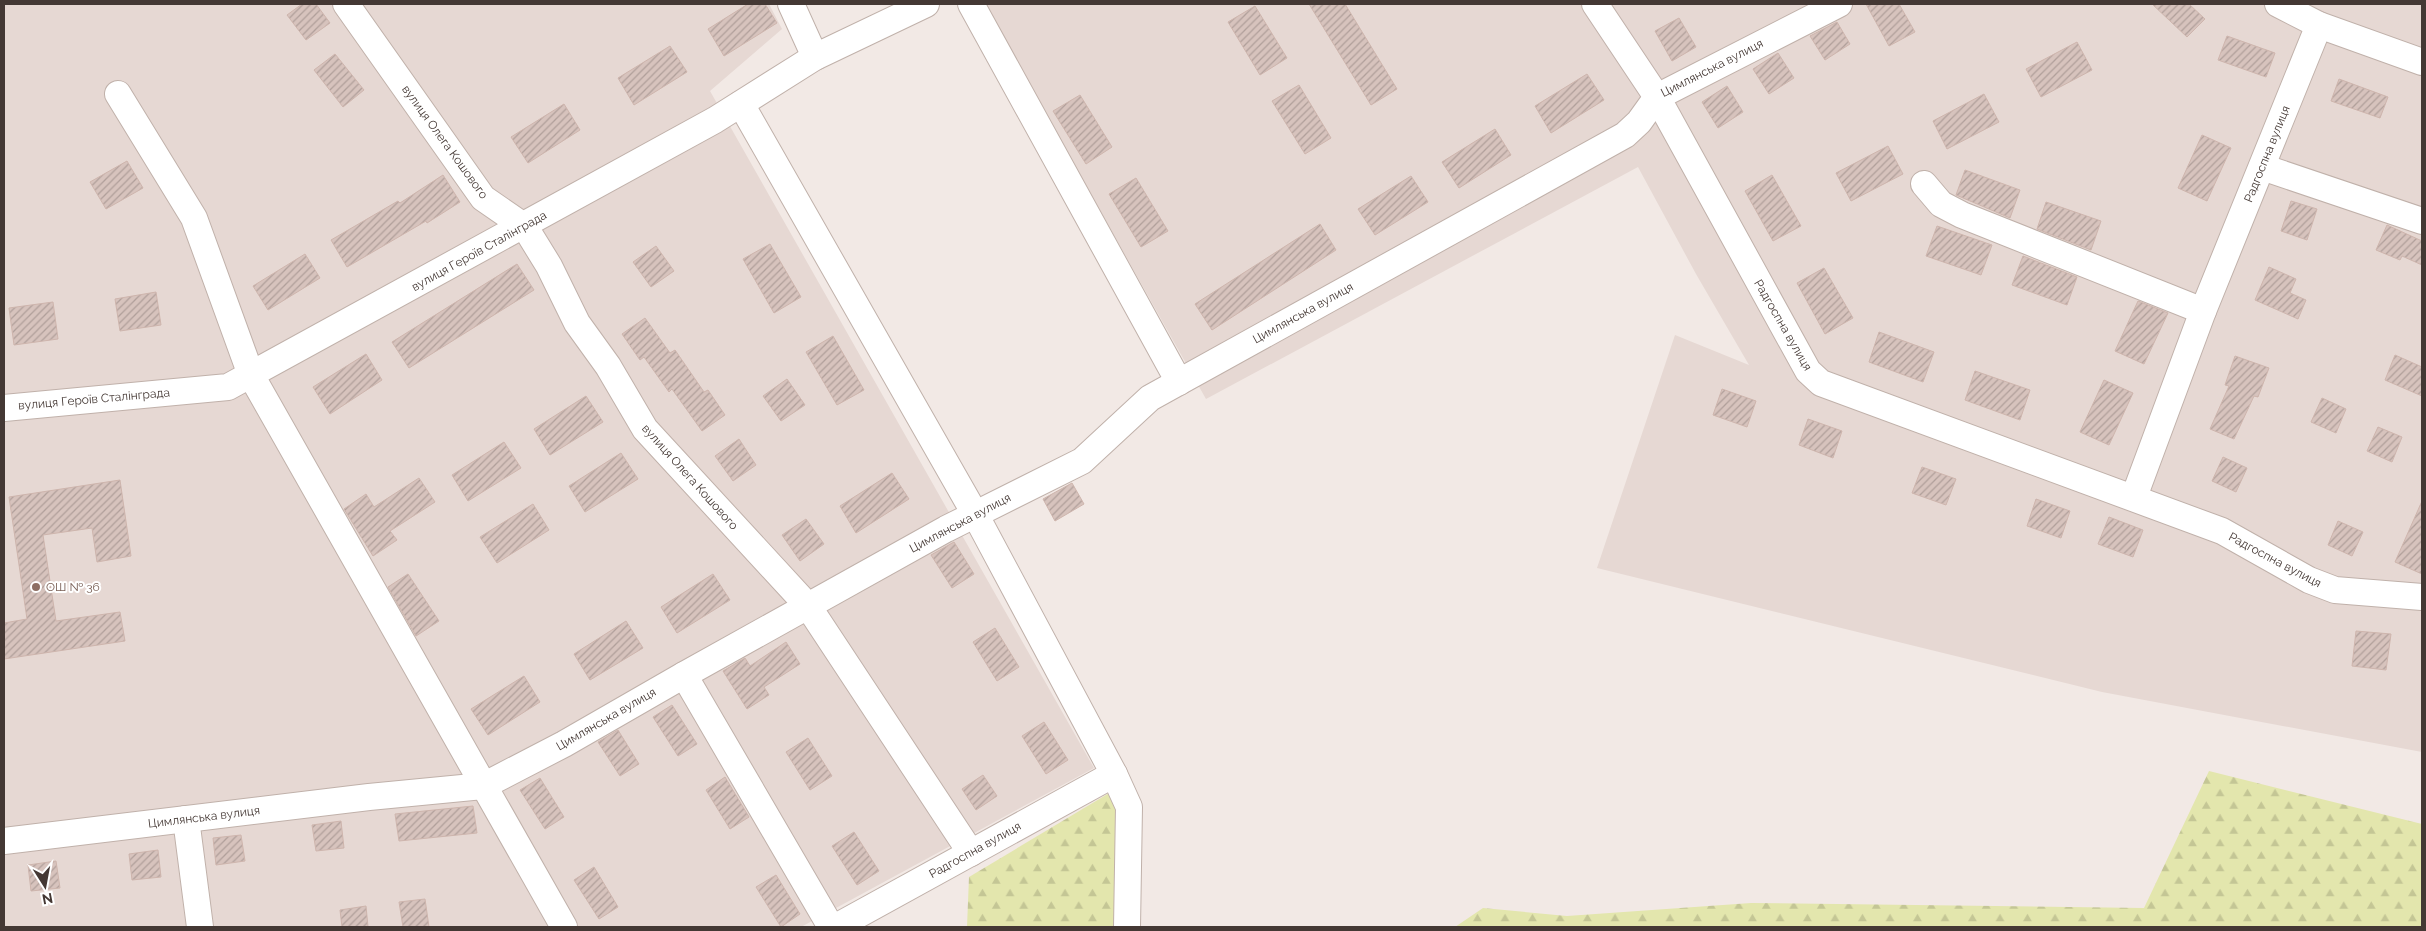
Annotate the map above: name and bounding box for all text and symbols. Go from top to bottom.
street label: Цимлянська вулиця [1659,36,1765,100]
street label: вулиця Олега Кошового [399,82,491,202]
street label: Радгоспна вулиця [2241,104,2293,204]
street label: вулиця Героїв Сталінграда [409,208,549,294]
street label: Радгоспна вулиця [1751,277,1815,373]
street label: Цимлянська вулиця [1250,280,1356,346]
street label: вулиця Героїв Сталінграда [18,385,170,413]
street label: вулиця Олега Кошового [639,421,741,533]
street label: Цимлянська вулиця [907,490,1013,556]
street label: Радгоспна вулиця [2226,530,2324,590]
place label: ОШ № 36 [46,580,100,594]
marker: ОШ № 36 [30,581,42,593]
street label: Цимлянська вулиця [554,685,658,753]
street label: Цимлянська вулиця [147,803,261,831]
street label: Радгоспна вулиця [927,819,1023,881]
north arrow [20,861,70,911]
text: N [41,890,54,908]

